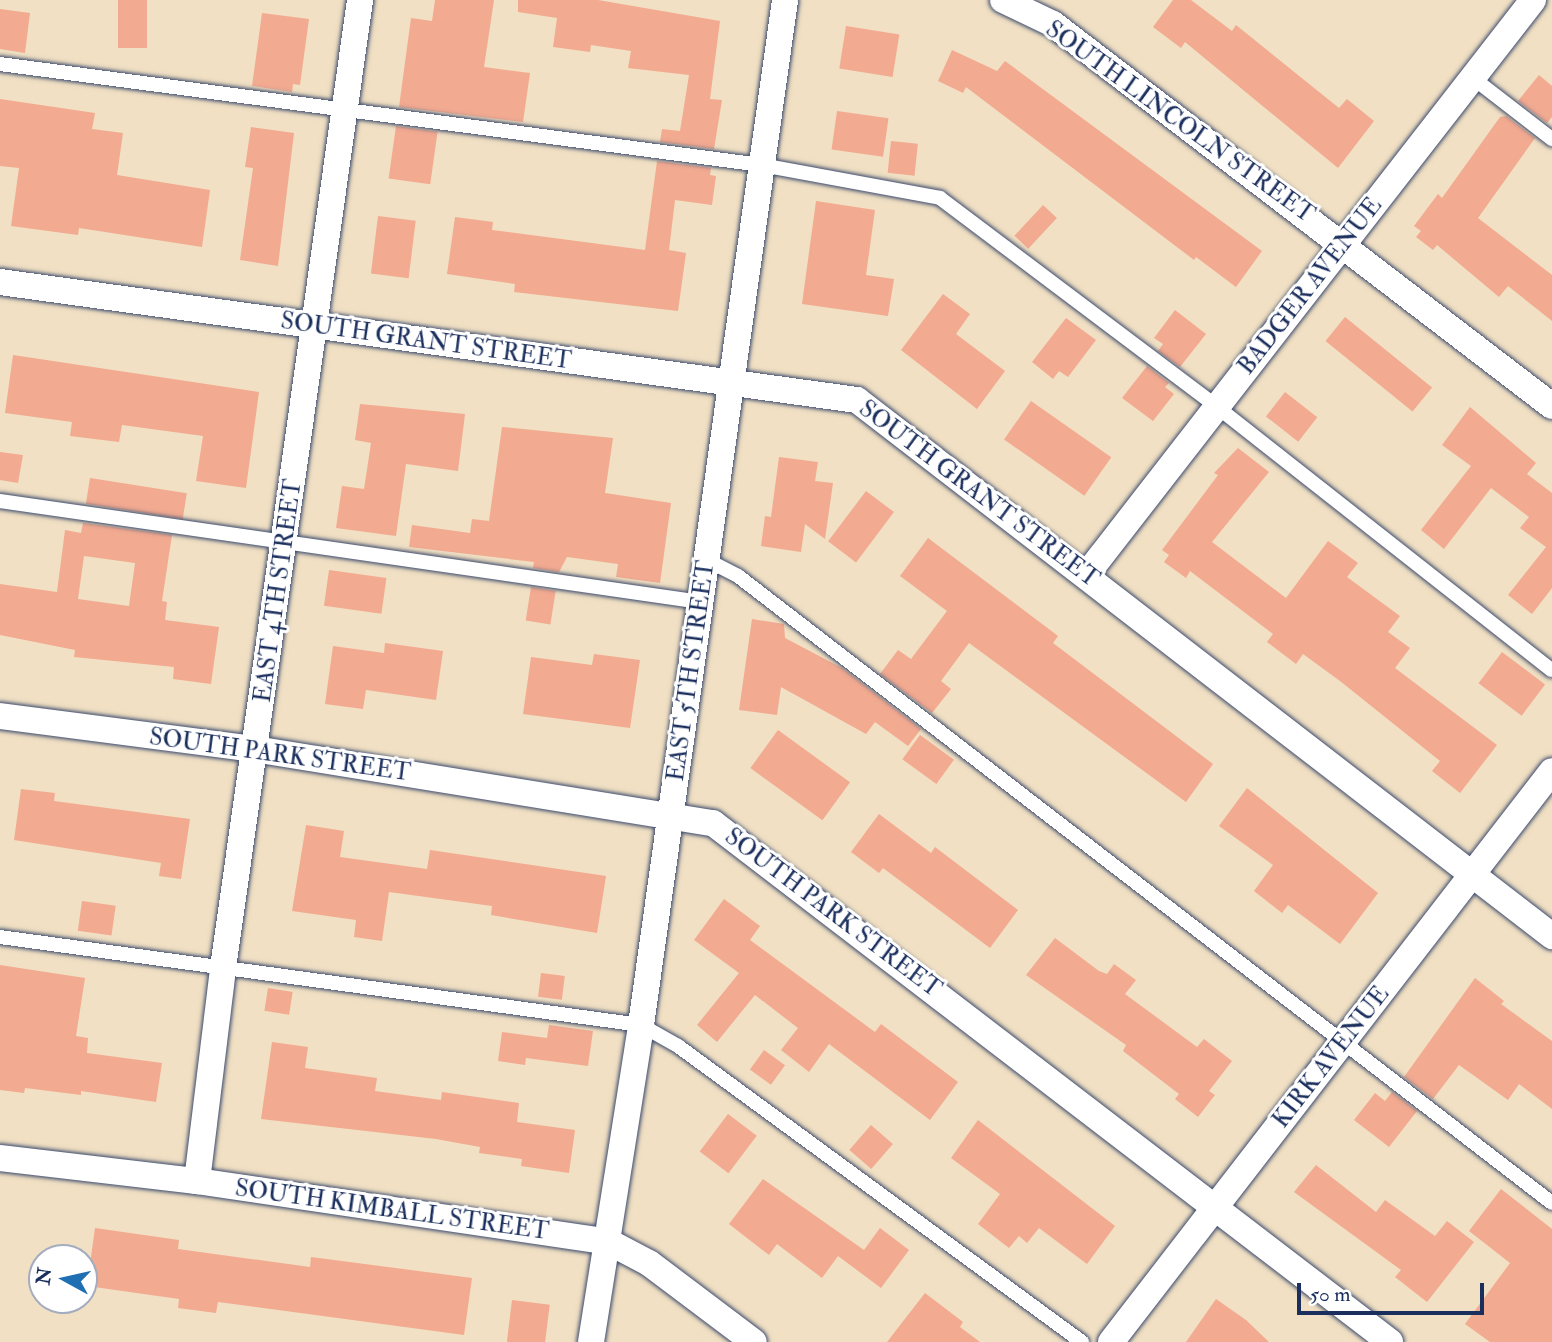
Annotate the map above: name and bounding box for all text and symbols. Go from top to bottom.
street label: SOUTH LINCOLN STREET [1040,15,1320,229]
street label: BADGER AVENUE [1232,192,1388,380]
street label: SOUTH GRANT STREET [279,306,573,376]
street label: SOUTH GRANT STREET [853,394,1105,594]
street label: EAST 4TH STREET [248,478,308,704]
street label: EAST 5TH STREET [661,559,721,783]
street label: SOUTH PARK STREET [147,722,413,788]
street label: SOUTH PARK STREET [719,822,947,1004]
street label: KIRK AVENUE [1267,980,1395,1134]
street label: SOUTH KIMBALL STREET [233,1174,551,1246]
north arrow [28,1244,98,1314]
text: N [31,1266,57,1286]
scale bar [1300,1268,1487,1312]
text: 50 m [1310,1281,1351,1308]

